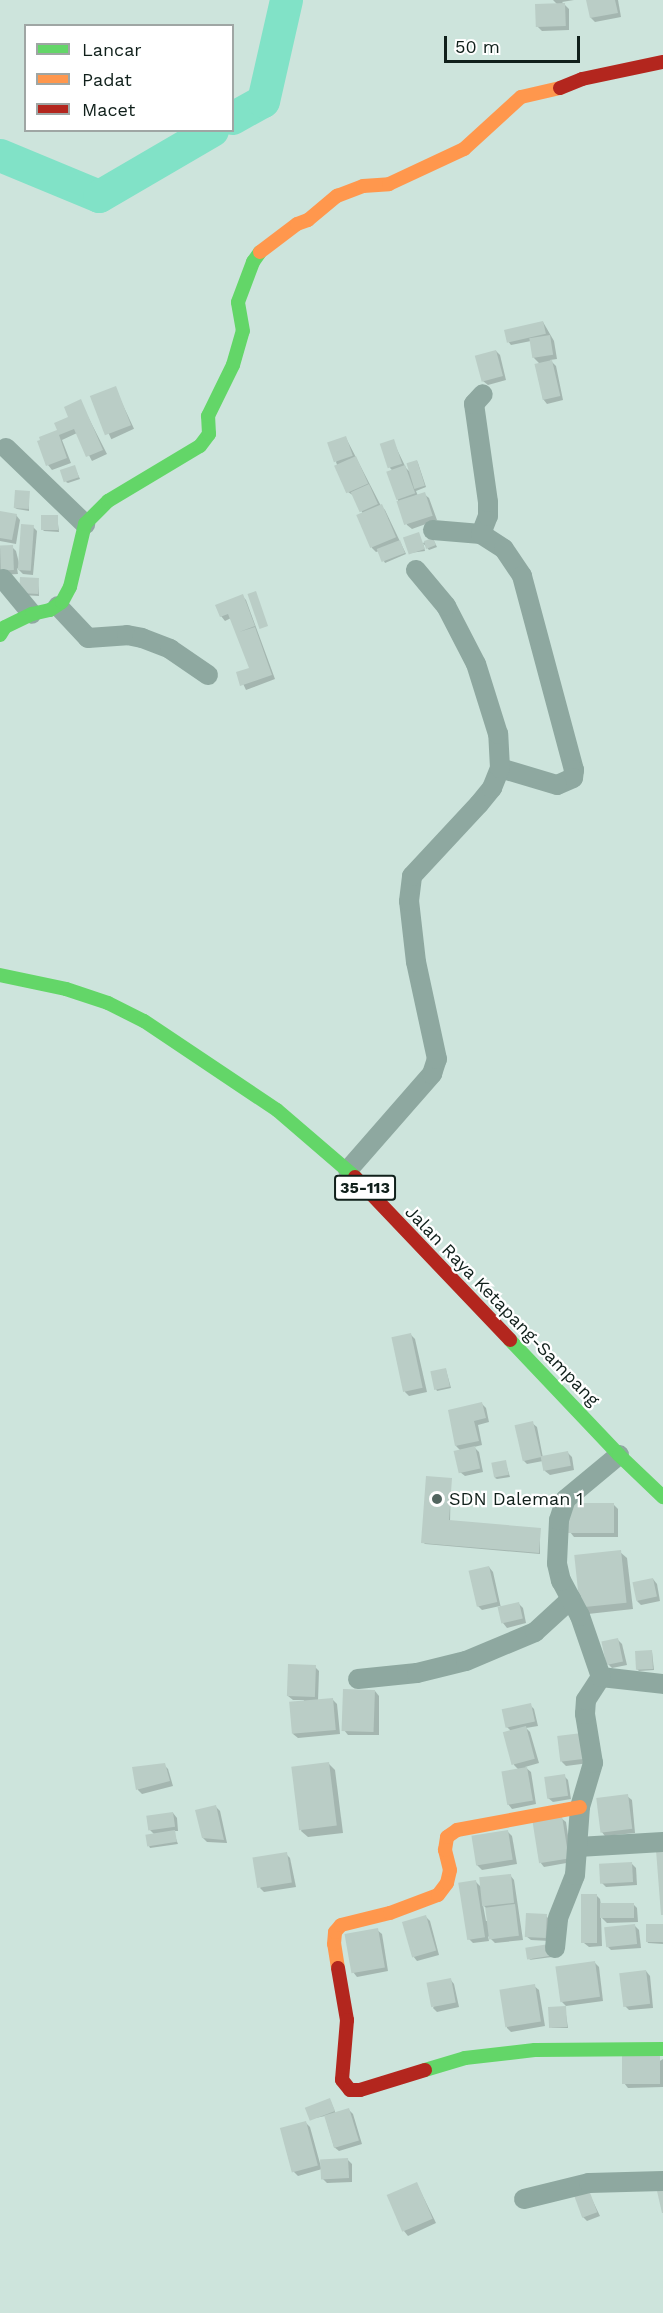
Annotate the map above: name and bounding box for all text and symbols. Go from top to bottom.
legend [24,24,234,132]
scale bar [447,24,584,62]
text: 50 m [455,36,500,57]
text: Lancar [82,39,142,60]
text: Padat [82,69,132,90]
text: Macet [82,99,135,120]
road number: 35-113 [334,1175,397,1201]
street label: Jalan Raya Ketapang-Sampang [400,1201,604,1411]
place label: SDN Daleman 1 [449,1488,584,1510]
marker: SDN Daleman 1 [430,1492,444,1506]

